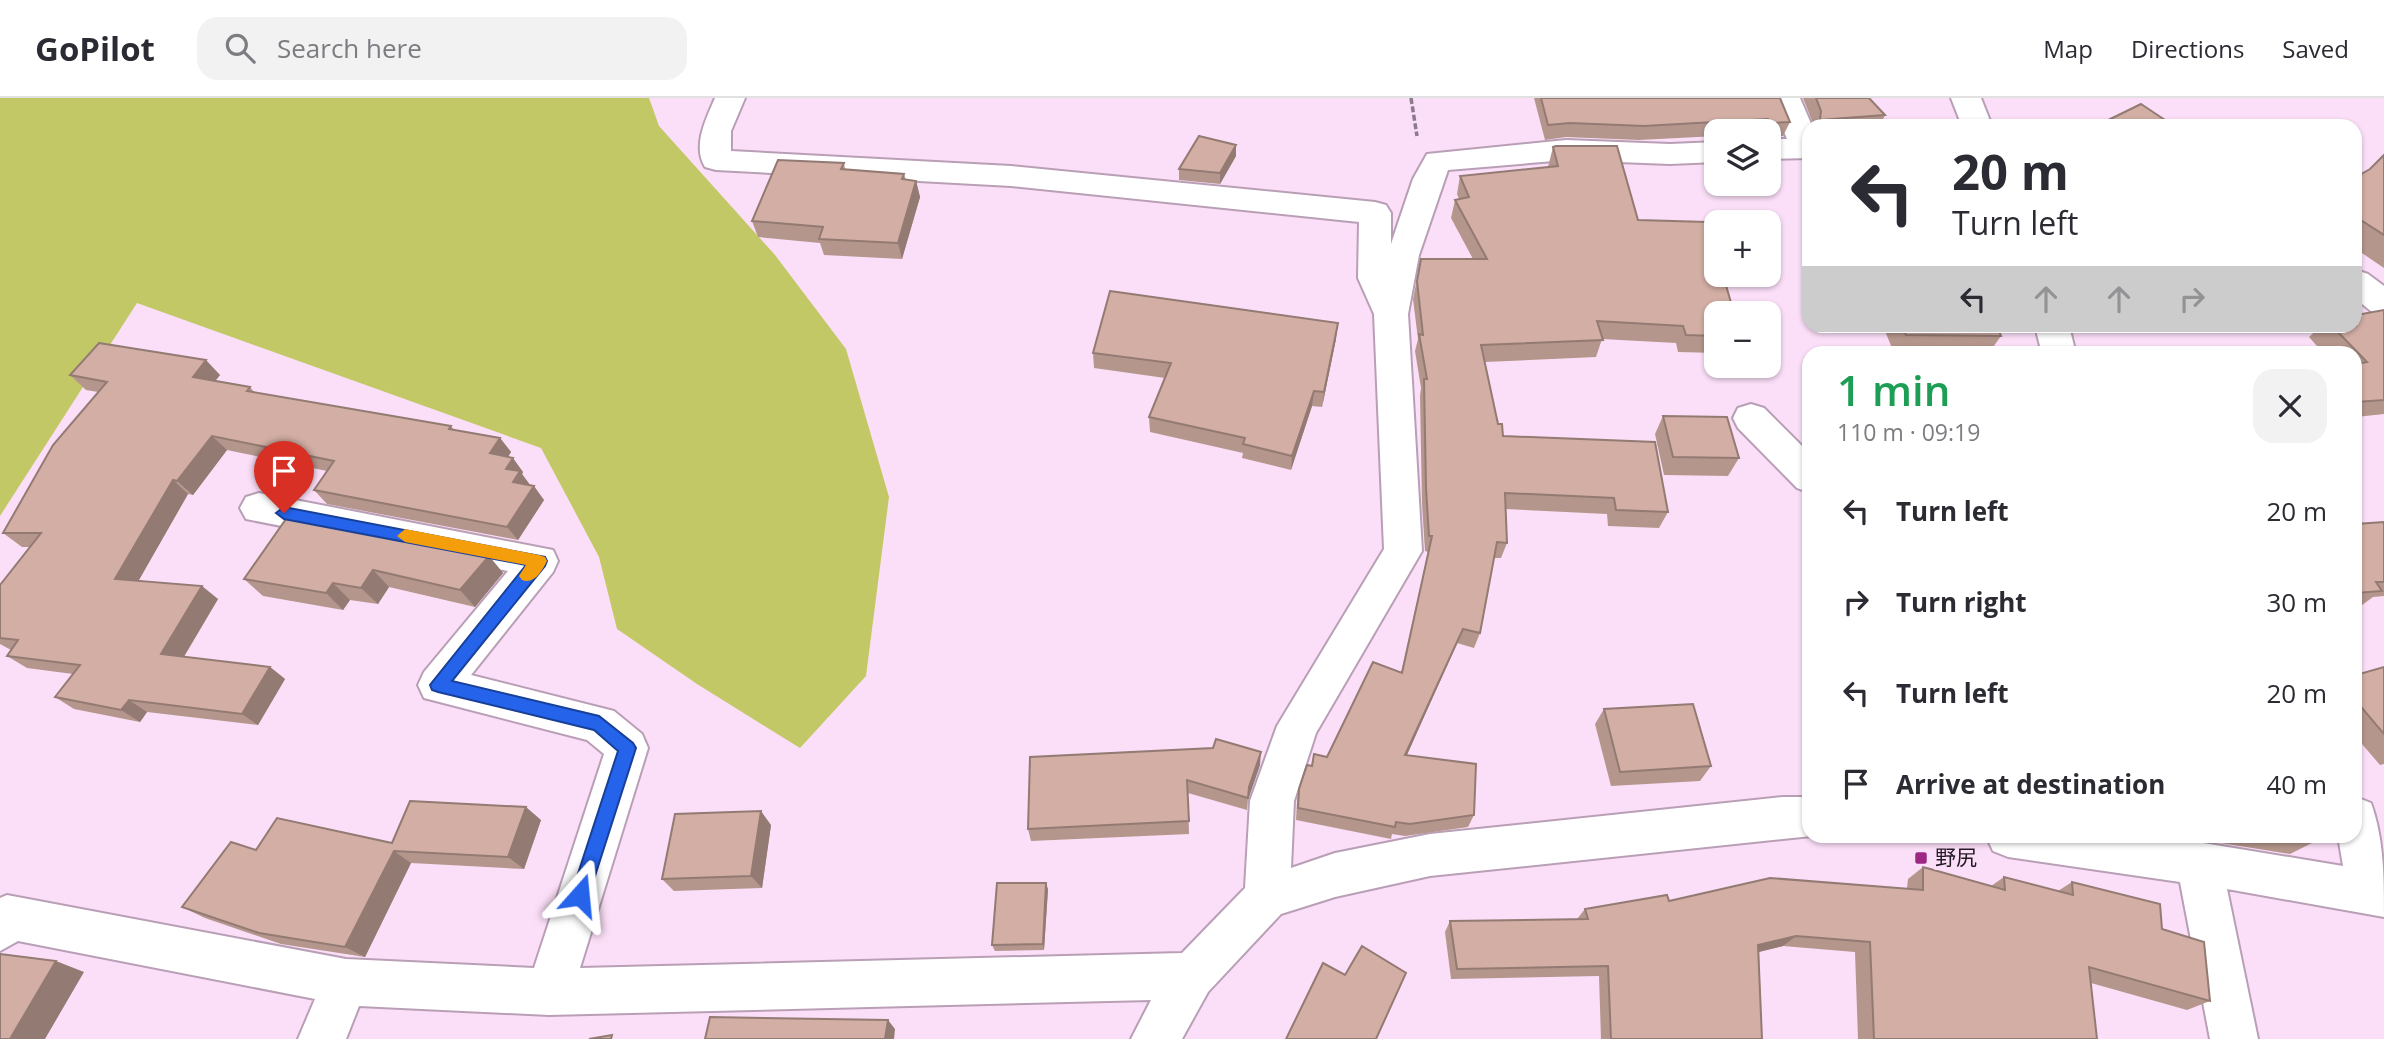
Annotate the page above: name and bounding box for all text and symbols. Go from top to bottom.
search box [197,17,687,80]
text: GoPilot [35,26,155,71]
icon: search [221,29,259,67]
text: Search here [277,30,422,66]
text: Map [2043,32,2093,65]
text: Directions [2131,32,2244,65]
text: Saved [2282,32,2349,65]
map controls [1704,119,1781,378]
button: layers [1704,119,1781,196]
text: 20 m [1952,138,2069,204]
icon: left [1837,147,1928,238]
text: Turn left [1952,201,2078,244]
button: + [1704,210,1781,287]
icon: left [1954,280,1992,318]
icon: ahead [2027,280,2065,318]
icon: ahead [2100,280,2138,318]
icon: right [2173,280,2211,318]
button: − [1704,301,1781,378]
text: 1 min [1837,361,1950,418]
button: close [2253,369,2327,443]
text: 110 m · 09:19 [1837,416,1980,448]
pin [254,441,314,513]
icon: arrive [265,452,303,490]
icon: left [1837,492,1875,530]
text: Turn left [1896,493,2008,529]
text: 20 m [2266,493,2327,529]
icon: right [1837,583,1875,621]
text: Turn right [1896,584,2027,620]
text: 30 m [2266,584,2327,620]
icon: left [1837,674,1875,712]
text: Turn left [1896,675,2008,711]
text: 20 m [2266,675,2327,711]
icon: arrive [1837,765,1875,803]
text: Arrive at destination [1896,766,2165,802]
text: 40 m [2266,766,2327,802]
place label: 野尻 [1935,843,1977,871]
marker: 野尻 [1913,850,1929,866]
position arrow [543,858,617,932]

